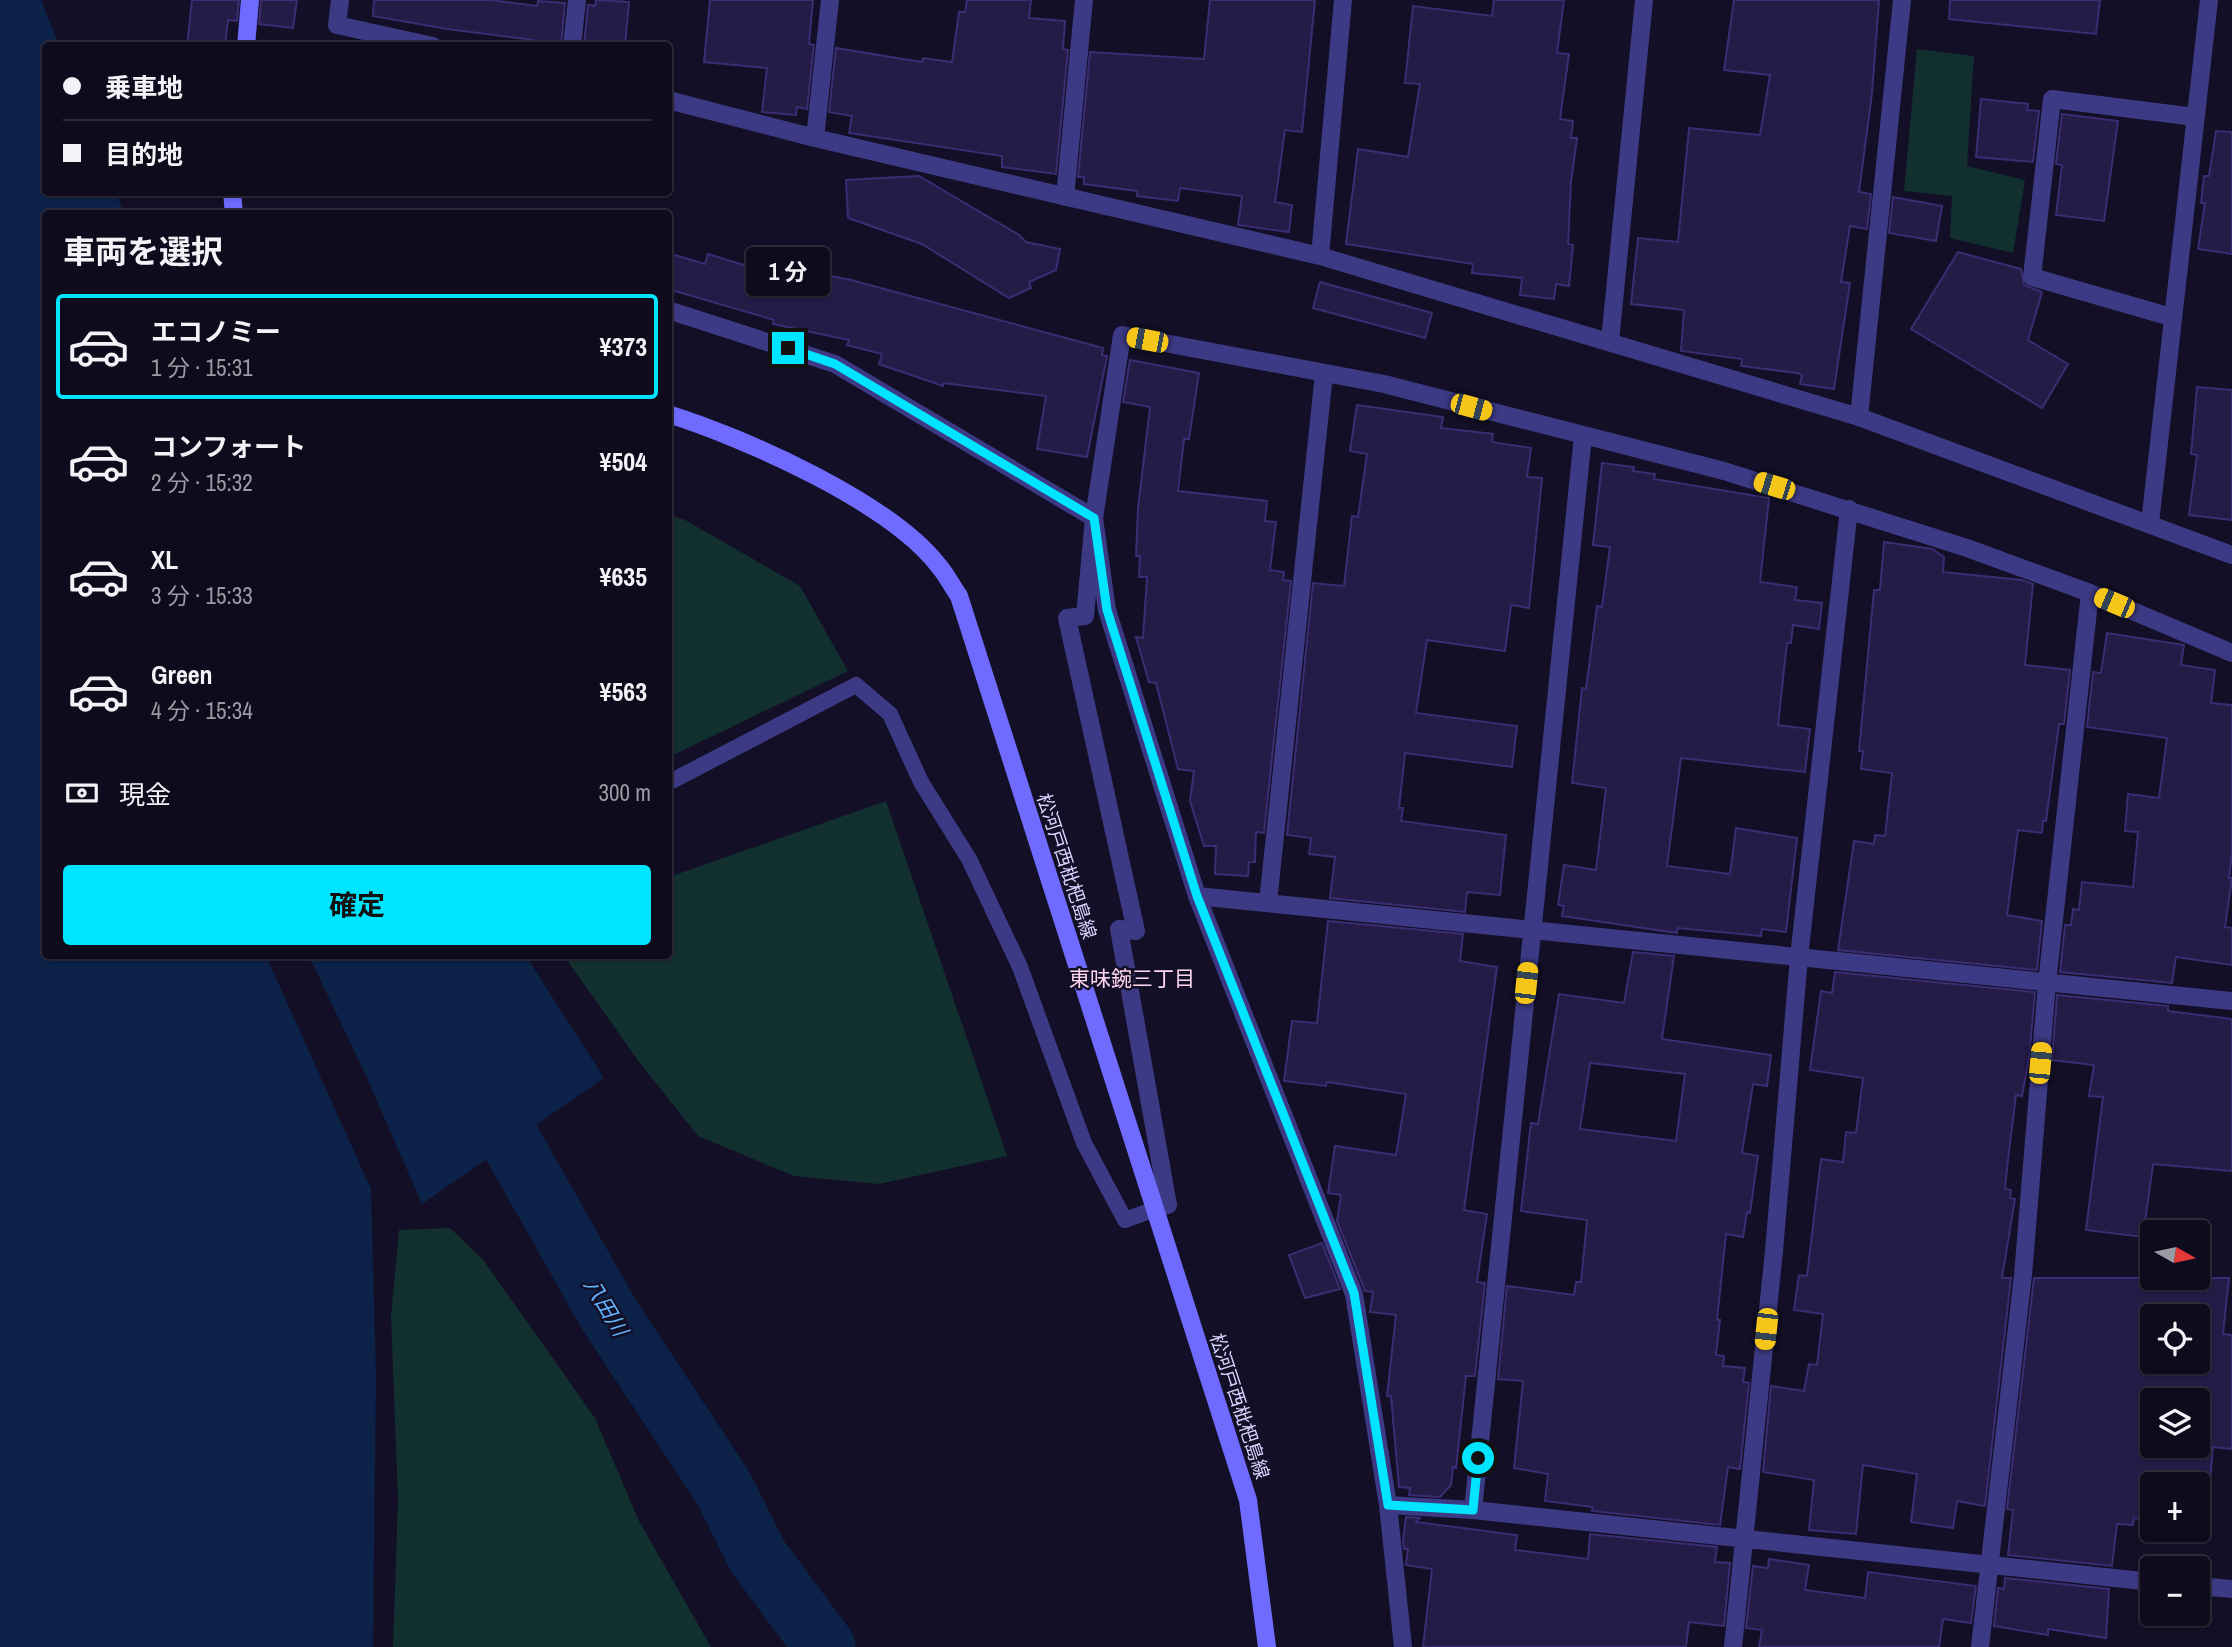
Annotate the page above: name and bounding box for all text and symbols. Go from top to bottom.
text: 乗車地 [105,70,183,105]
text: 目的地 [105,137,183,172]
text: 車両を選択 [63,230,223,273]
callout: 1 分 [746,246,830,296]
text: 1 分 [769,256,807,287]
text: エコノミー [151,314,281,349]
icon: car [67,315,130,378]
car [1125,326,1170,354]
text: ¥373 [600,329,647,364]
route end [772,332,804,364]
text: 1 分 · 15:31 [151,352,253,383]
car [1448,391,1495,423]
text: コンフォート [151,429,306,464]
icon: car [67,430,130,493]
text: ¥504 [600,444,647,479]
text: 2 分 · 15:32 [151,467,253,498]
car [1751,470,1798,502]
text: XL [151,542,178,577]
icon: car [67,545,130,608]
text: ¥635 [600,559,647,594]
text: 3 分 · 15:33 [151,580,253,611]
car [2091,585,2138,621]
text: Green [151,657,213,692]
icon: car [67,660,130,723]
text: ¥563 [600,674,647,709]
text: 4 分 · 15:34 [151,695,253,726]
icon: cash [63,774,101,812]
text: 現金 [119,777,171,812]
text: 300 m [599,777,651,808]
street label: 松河戸西枇杷島線 [1031,790,1103,942]
button: 確定 [63,865,651,945]
car [1514,961,1539,1005]
district label: 東味鋺三丁目 [1069,964,1195,993]
car [2028,1041,2053,1085]
north arrow [2140,1220,2210,1290]
map controls [2140,1220,2210,1626]
water label: 八田川 [577,1273,636,1343]
button: locate [2140,1304,2210,1374]
car [1754,1307,1779,1351]
street label: 松河戸西枇杷島線 [1204,1330,1276,1482]
button: layers [2140,1388,2210,1458]
route start [1462,1442,1494,1474]
button: + [2140,1472,2210,1542]
button: − [2140,1556,2210,1626]

